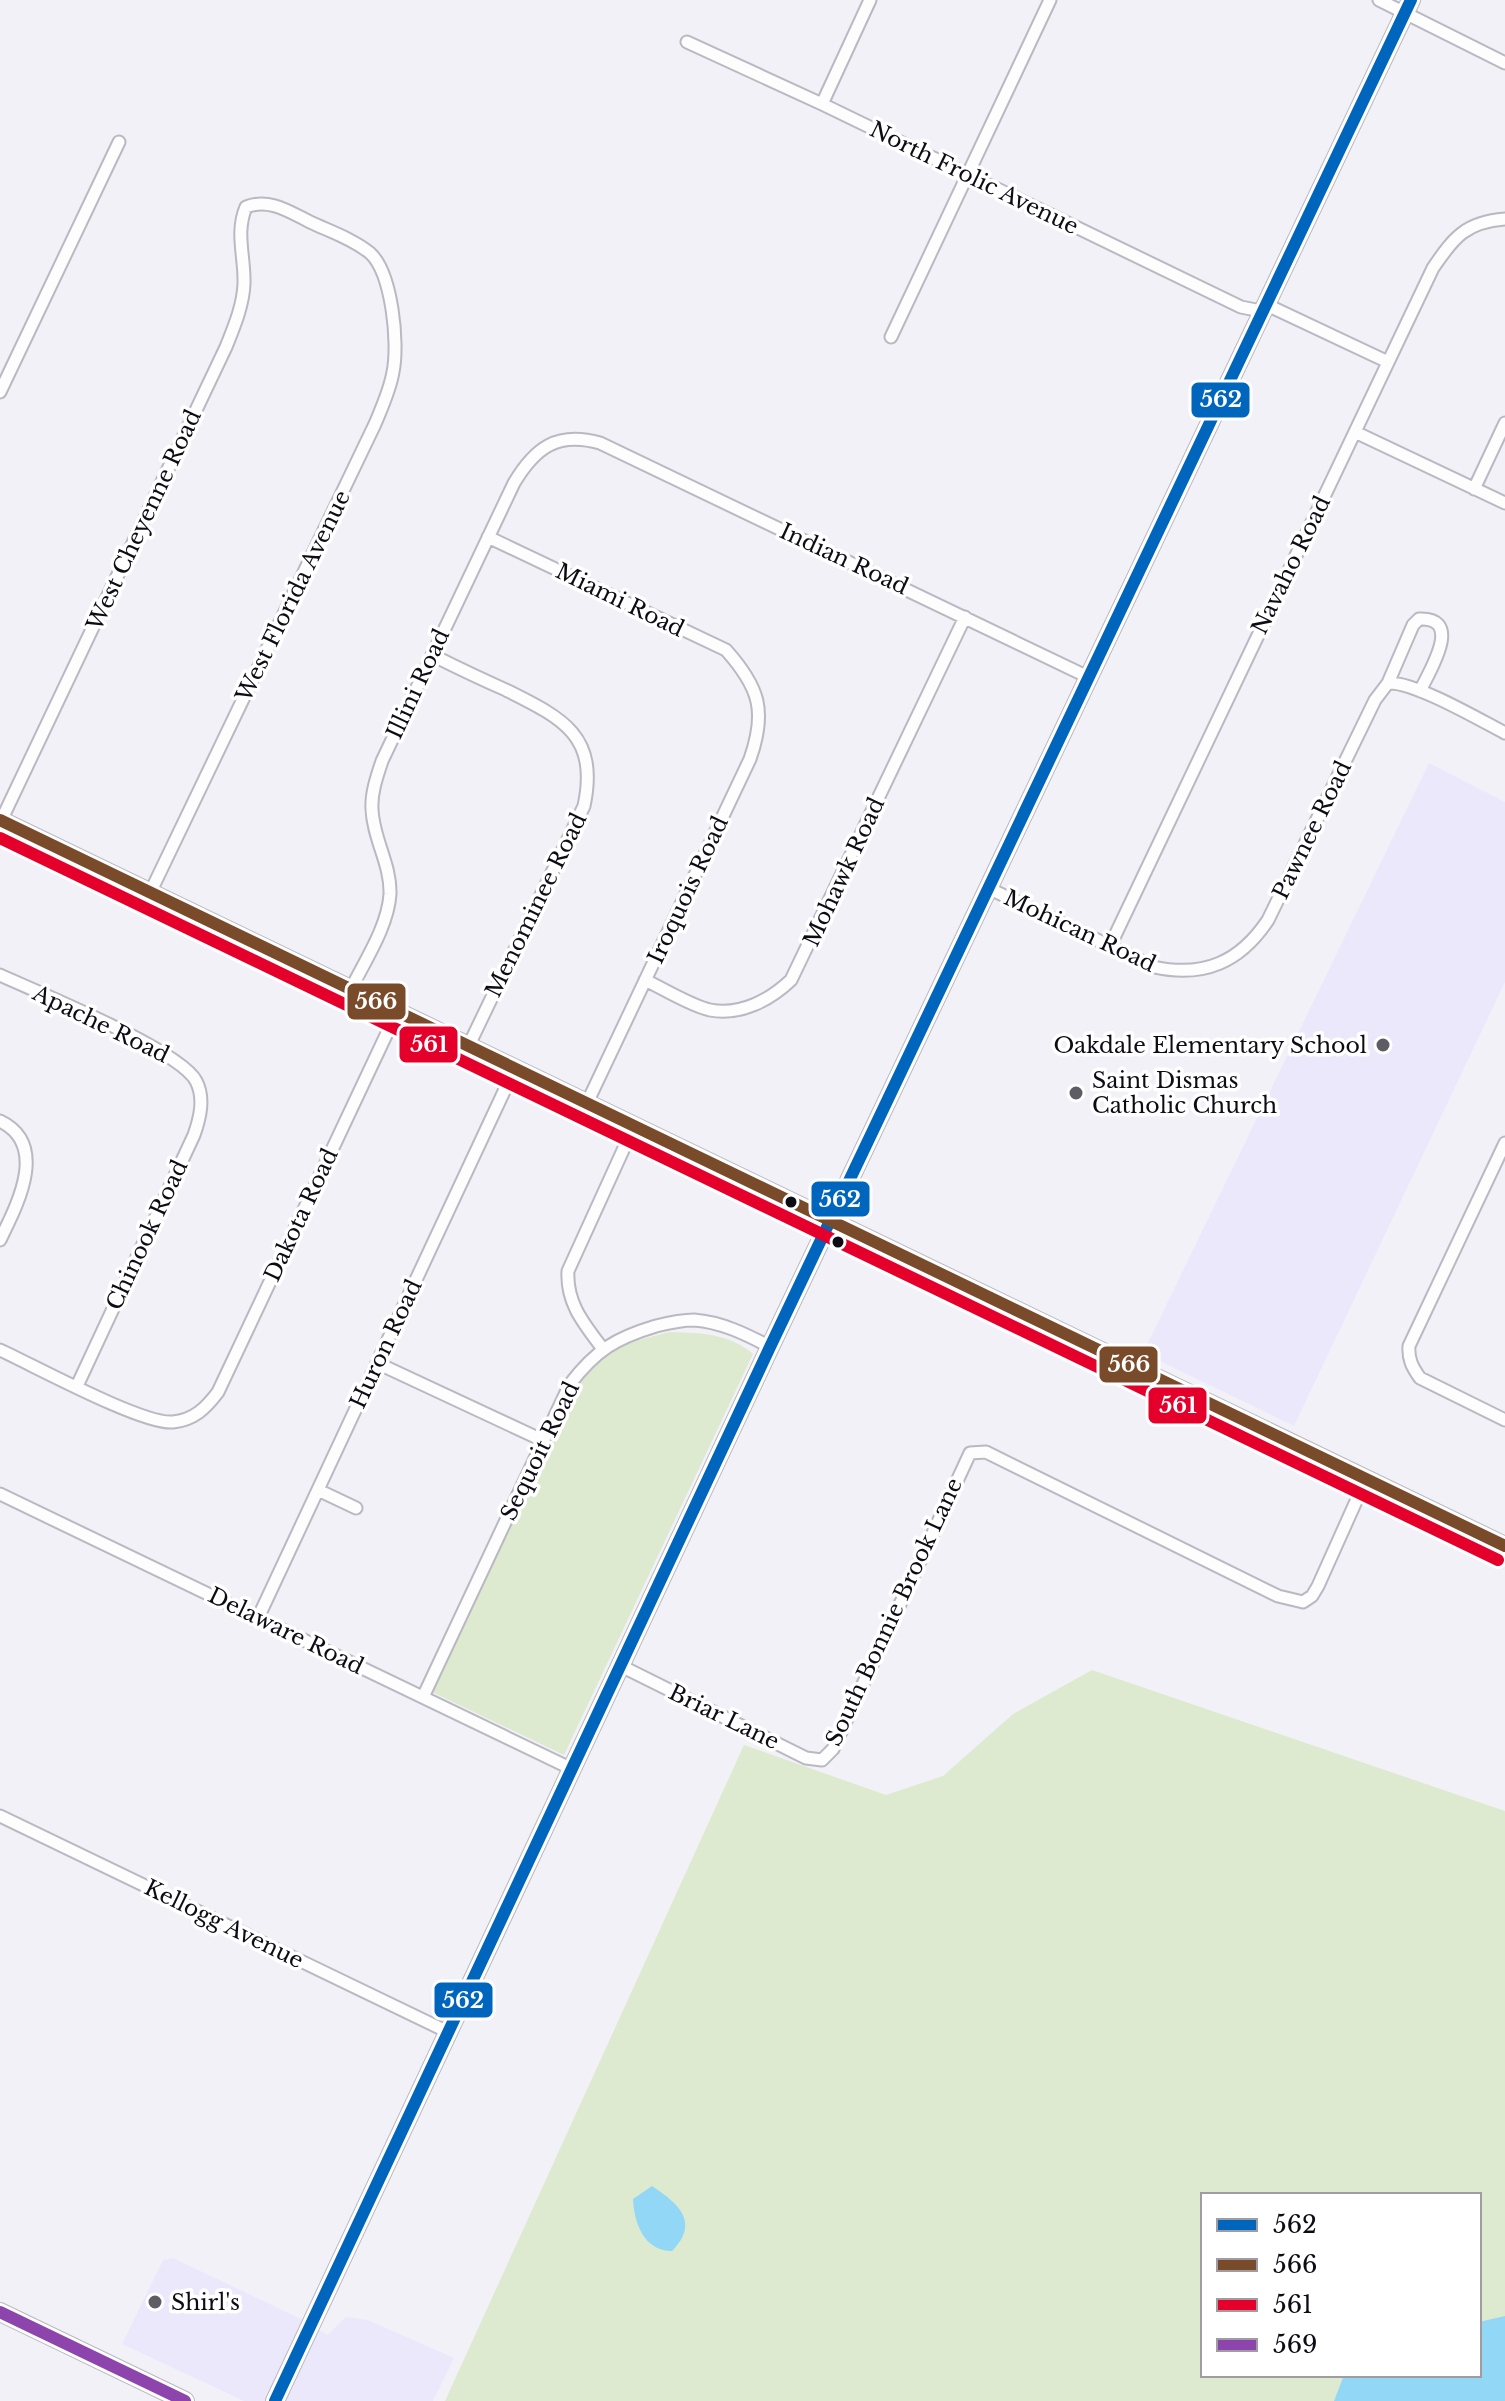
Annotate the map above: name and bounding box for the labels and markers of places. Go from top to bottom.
place label: Oakdale Elementary School [1053,1032,1367,1059]
marker: Oakdale Elementary School [1374,1036,1392,1054]
place label: Saint Dismas Catholic Church [1092,1067,1277,1119]
marker: Saint Dismas Catholic Church [1067,1084,1085,1102]
unlabelled marker [783,1194,799,1210]
unlabelled marker [830,1234,846,1250]
place label: Shirl's [171,2289,240,2316]
marker: Shirl's [146,2293,164,2311]

